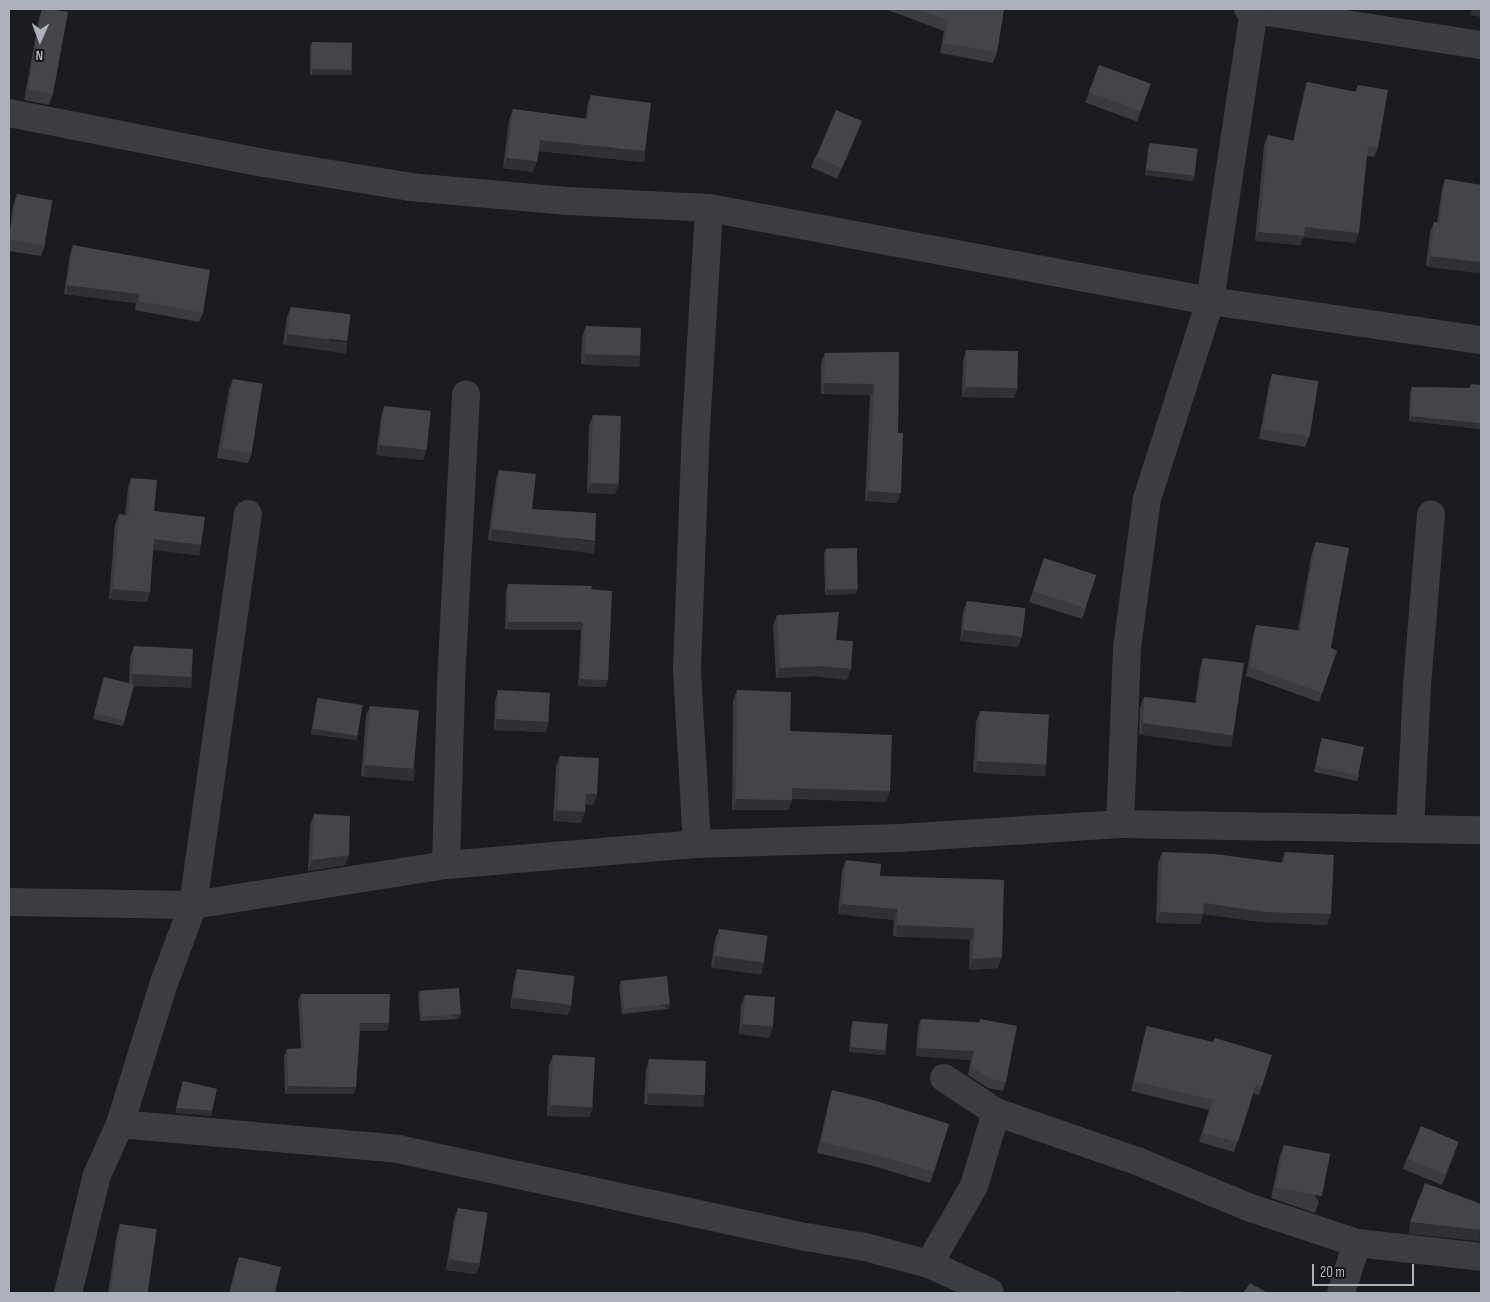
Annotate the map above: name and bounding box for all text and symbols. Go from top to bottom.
north arrow [15,15,65,65]
text: N [35,47,44,64]
scale bar [1315,1254,1418,1286]
text: 20 m [1320,1263,1345,1282]

